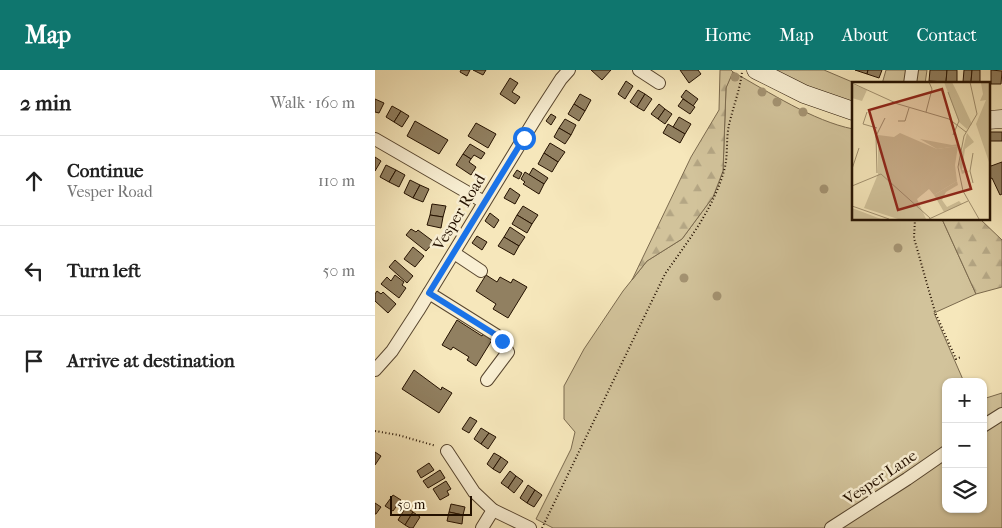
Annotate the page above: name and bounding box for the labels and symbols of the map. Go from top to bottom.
inset map [852,82,989,220]
route start [513,127,536,150]
street label: Vesper Road [428,170,489,255]
route end [491,330,514,353]
street label: Vesper Lane [839,445,920,509]
scale bar [390,493,473,516]

